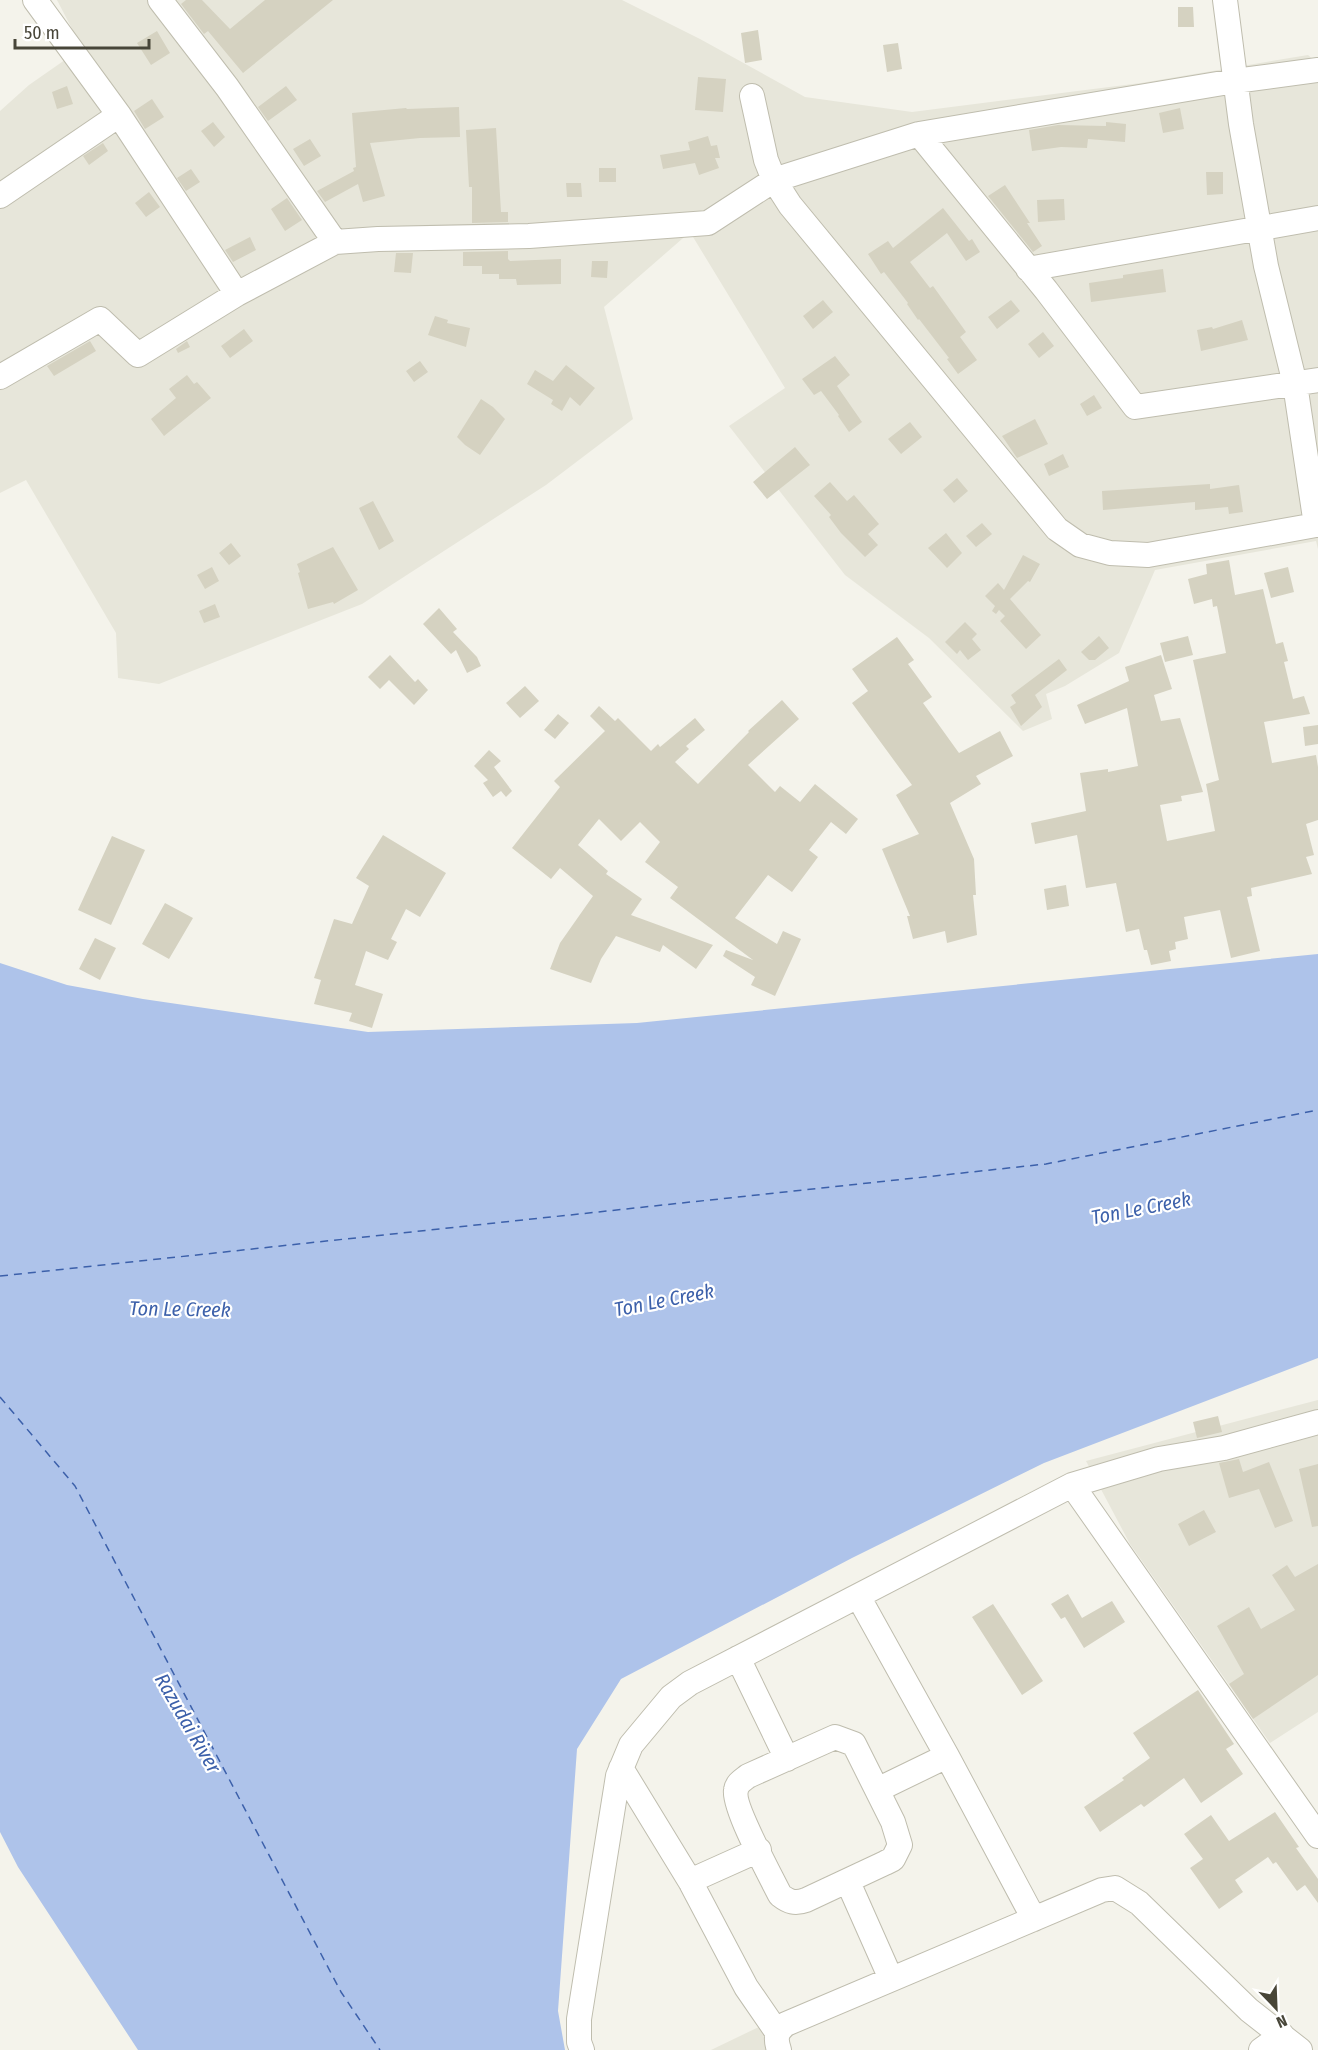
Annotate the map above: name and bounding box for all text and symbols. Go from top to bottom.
scale bar [15,12,148,50]
text: 50 m [24,22,60,44]
water label: Ton Le Creek [1089,1187,1193,1229]
water label: Ton Le Creek [612,1279,716,1321]
water label: Ton Le Creek [129,1296,231,1322]
water label: Razudai River [150,1669,227,1778]
north arrow [1246,1978,1306,2038]
text: N [1274,2011,1290,2032]

